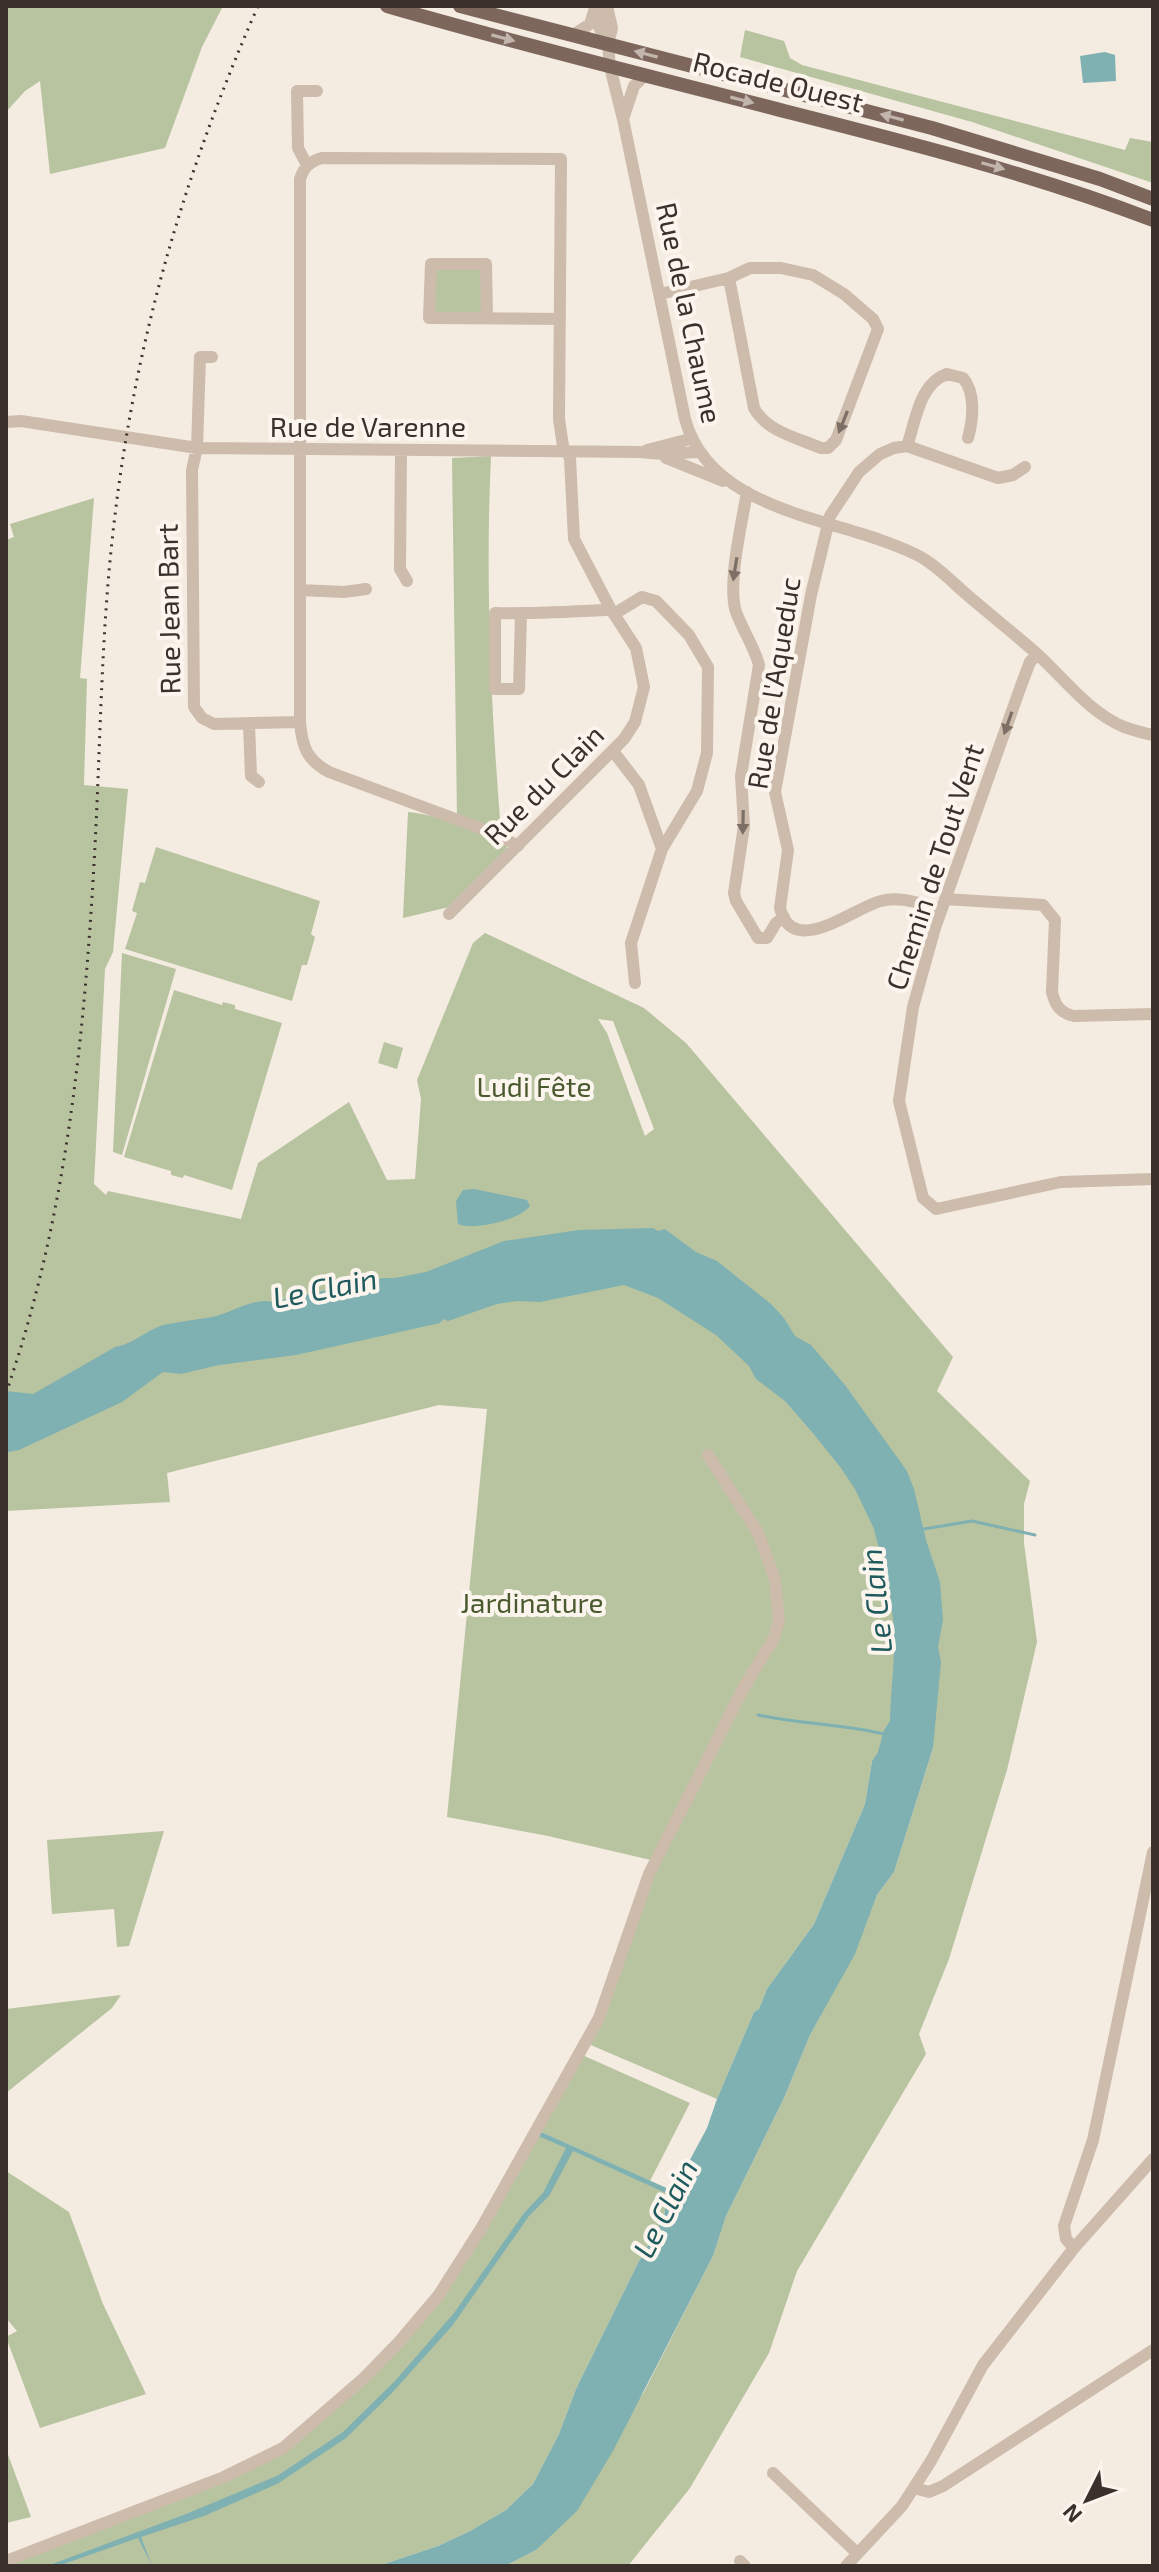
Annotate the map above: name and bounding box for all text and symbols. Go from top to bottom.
one-way arrow [491,33,516,45]
street label: Rocade Ouest [690,43,867,119]
one-way arrow [634,47,658,60]
one-way arrow [730,95,755,107]
one-way arrow [879,111,904,123]
one-way arrow [981,161,1006,173]
street label: Rue de la Chaume [650,199,730,426]
street label: Rue de Varenne [270,409,466,443]
one-way arrow [836,410,849,434]
street label: Rue Jean Bart [150,523,186,695]
one-way arrow [728,557,741,582]
street label: Rue de l'Aqueduc [739,574,807,791]
one-way arrow [1002,711,1014,735]
street label: Rue du Clain [476,717,610,851]
street label: Chemin de Tout Vent [878,739,990,994]
one-way arrow [737,810,749,835]
park label: Ludi Fête [477,1069,591,1103]
water label: Le Clain [269,1259,380,1315]
water label: Le Clain [852,1547,898,1656]
park label: Jardinature [461,1585,604,1619]
water label: Le Clain [624,2153,704,2263]
north arrow [1047,2460,1127,2540]
text: N [1056,2499,1086,2529]

